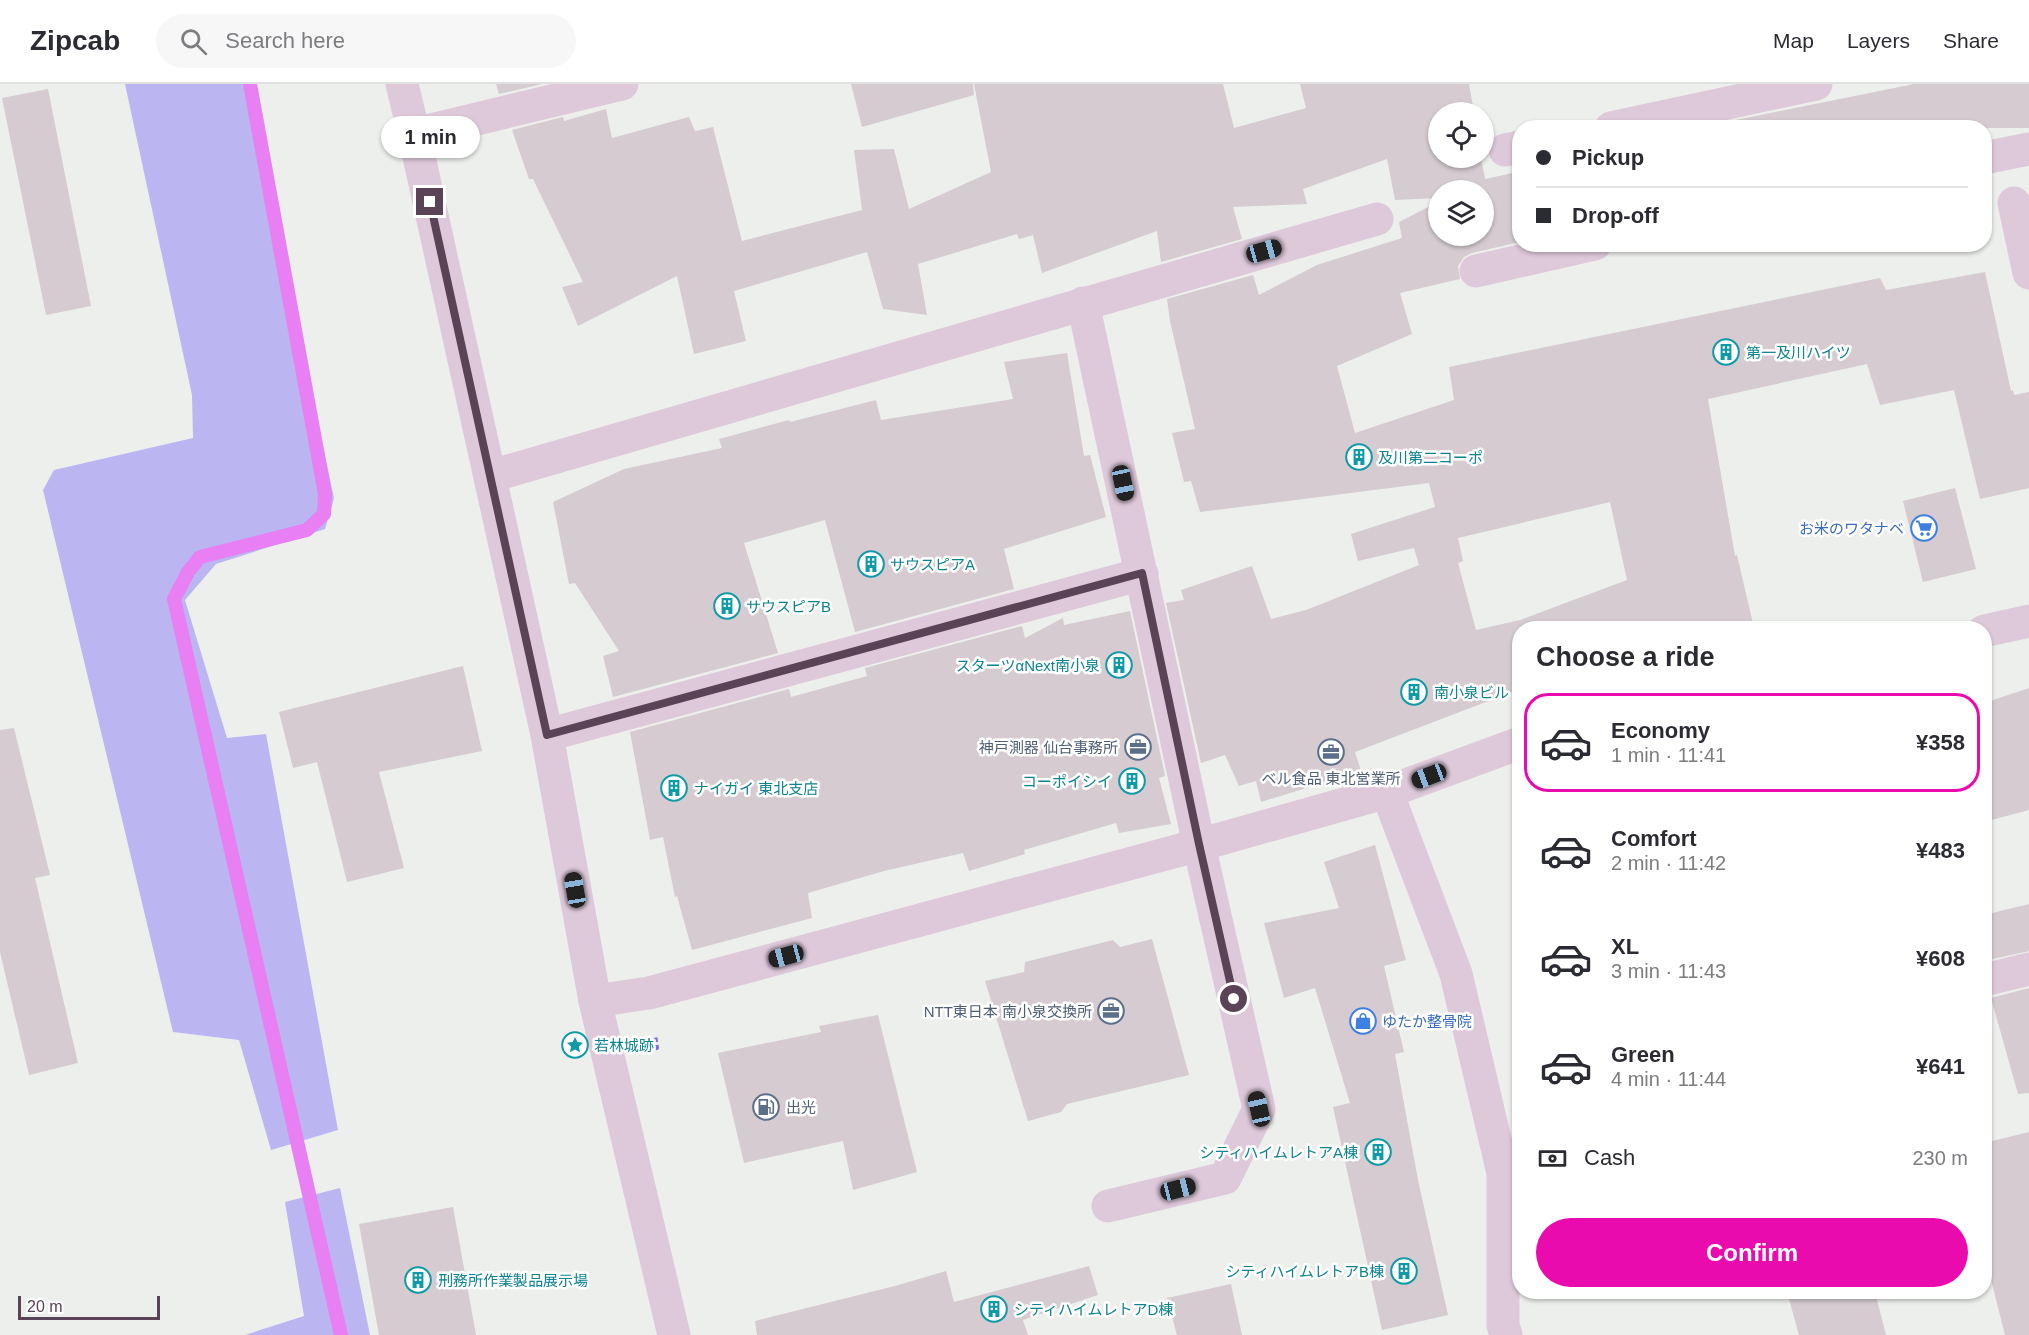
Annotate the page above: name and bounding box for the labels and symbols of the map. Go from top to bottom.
callout: 1 min [380,115,480,157]
route end [416,188,443,215]
car [1244,237,1284,265]
building icon: 第一及川ハイツ [1711,337,1741,367]
place label: 第一及川ハイツ [1746,344,1851,361]
building icon: 及川第二コーポ [1344,442,1374,472]
place label: 及川第二コーポ [1378,449,1483,466]
car [1110,464,1136,502]
supermarket icon: お米のワタナベ [1909,513,1939,543]
place label: お米のワタナベ [1799,520,1904,537]
building icon: サウスピアA [856,549,886,579]
place label: サウスピアA [890,556,975,573]
building icon: サウスピアB [712,591,742,621]
place label: サウスピアB [746,598,831,615]
building icon: スターツαNext南小泉 [1104,650,1134,680]
place label: スターツαNext南小泉 [956,657,1100,674]
building icon: 南小泉ビル [1399,677,1429,707]
place label: 南小泉ビル [1434,684,1509,701]
office icon: 神戸測器 仙台事務所 [1123,732,1153,762]
office icon: ベル食品 東北営業所 [1316,737,1346,767]
place label: 神戸測器 仙台事務所 [979,739,1118,756]
car [1409,761,1449,791]
building icon: コーポイシイ [1117,766,1147,796]
place label: ベル食品 東北営業所 [1261,770,1401,787]
building icon: ナイガイ 東北支店 [659,773,689,803]
place label: コーポイシイ [1022,773,1112,790]
place label: ナイガイ 東北支店 [694,780,818,797]
car [563,871,587,909]
car [766,943,806,969]
route start [1220,985,1247,1012]
office icon: NTT東日本 南小泉交換所 [1096,996,1126,1026]
place label: NTT東日本 南小泉交換所 [924,1003,1092,1020]
shop icon: ゆたか整骨院 [1348,1006,1378,1036]
place label: ゆたか整骨院 [1382,1013,1472,1030]
place icon: 若林城跡 [560,1030,590,1060]
place label: 若林城跡 [594,1037,654,1054]
car [1246,1089,1272,1129]
fuel station icon: 出光 [751,1092,781,1122]
place label: 出光 [786,1099,816,1116]
building icon: シティハイムレトアA棟 [1363,1137,1393,1167]
place label: シティハイムレトアA棟 [1199,1144,1358,1161]
car [1158,1176,1198,1202]
building icon: シティハイムレトアB棟 [1389,1256,1419,1286]
place label: シティハイムレトアB棟 [1225,1263,1384,1280]
building icon: 刑務所作業製品展示場 [403,1265,433,1295]
place label: 刑務所作業製品展示場 [438,1272,588,1289]
scale bar [18,1293,160,1320]
building icon: シティハイムレトアD棟 [979,1294,1009,1324]
place label: シティハイムレトアD棟 [1014,1301,1173,1318]

